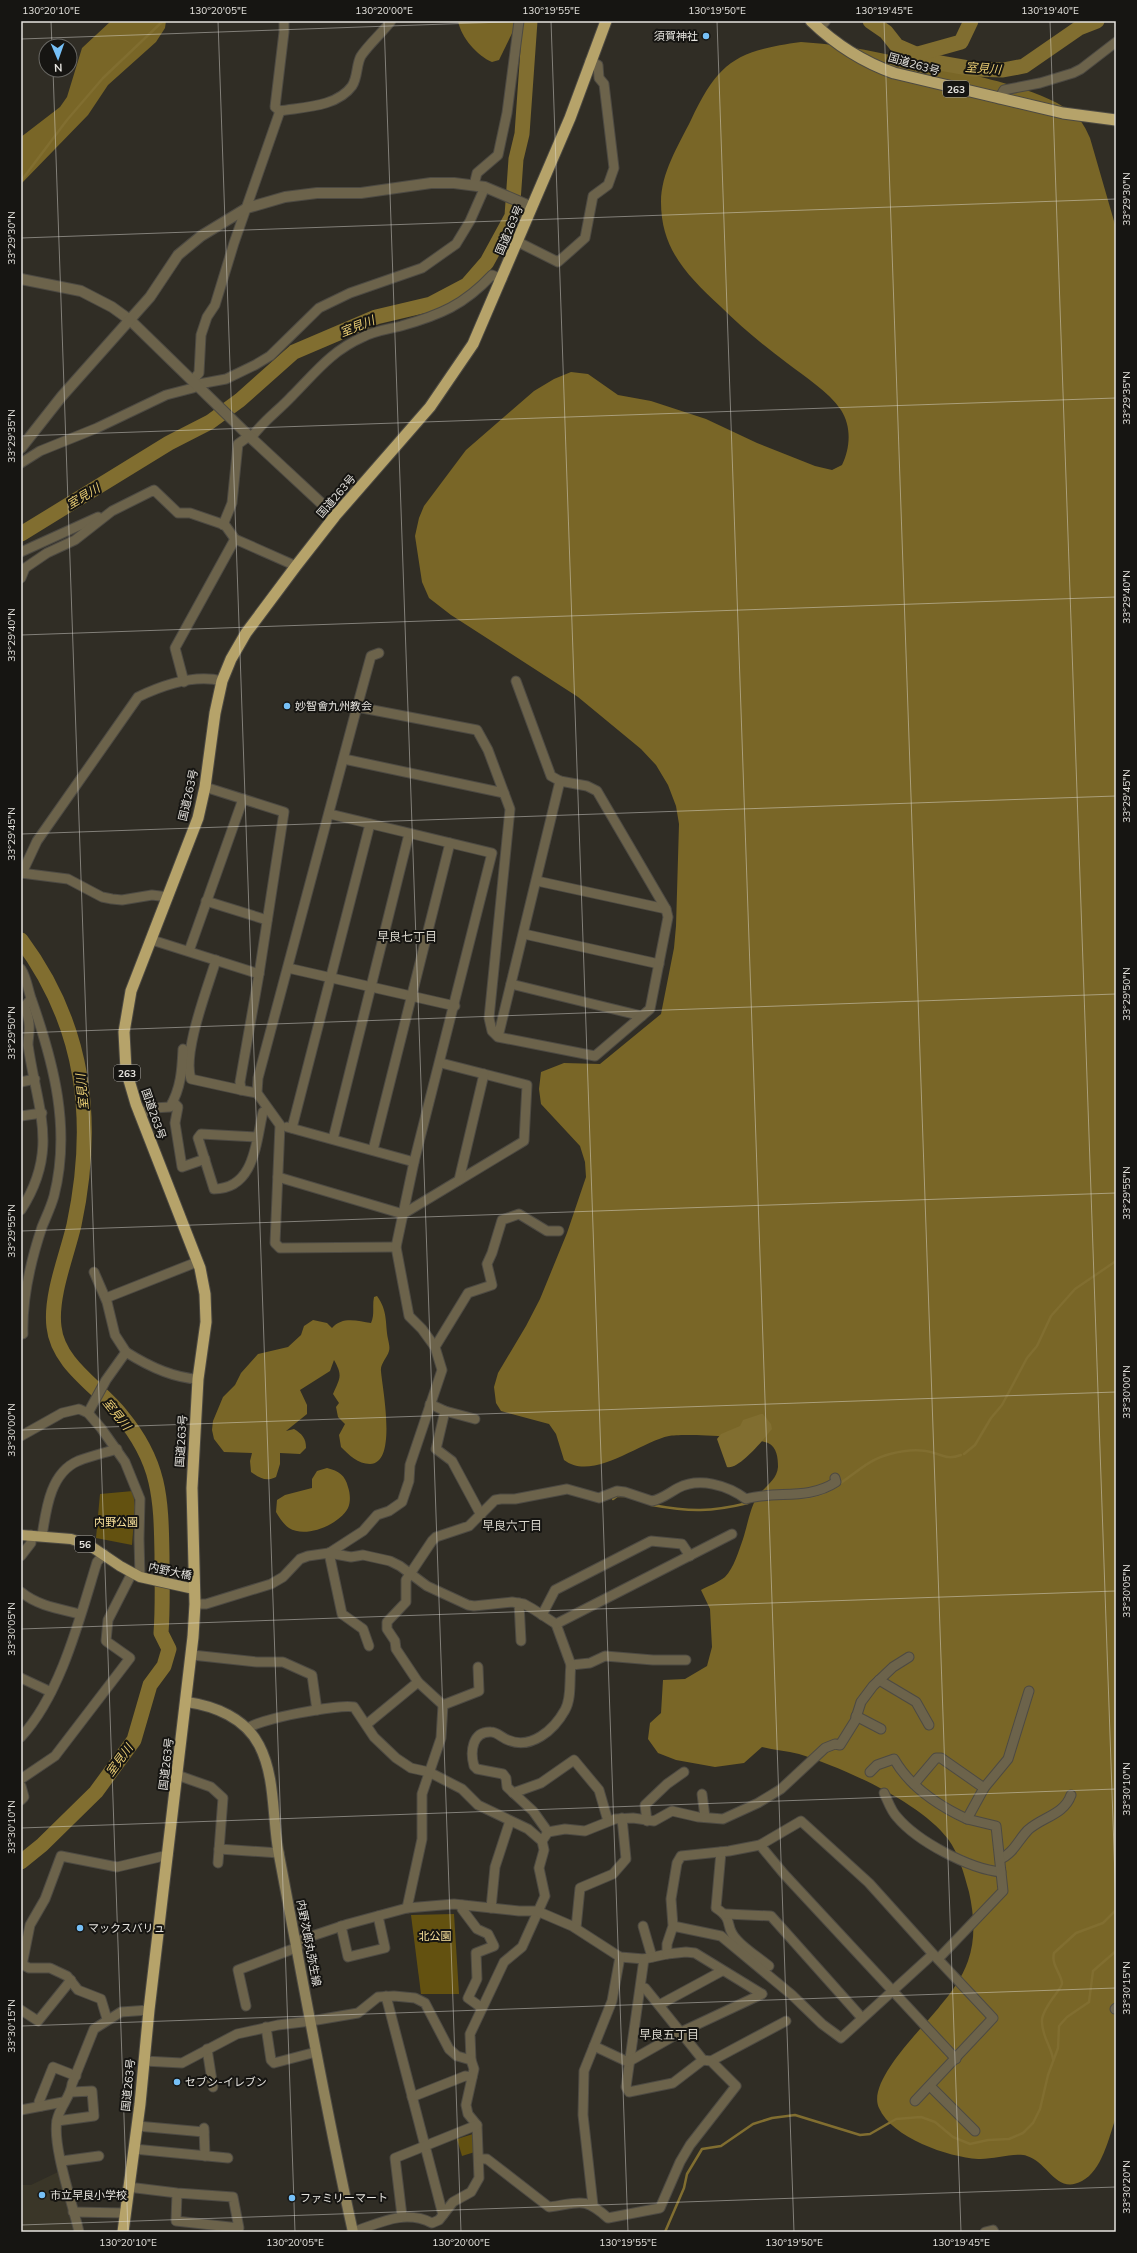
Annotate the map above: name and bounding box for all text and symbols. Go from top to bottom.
text: 130°20'10"E [22,4,80,17]
text: 130°20'05"E [189,4,247,17]
text: 130°20'00"E [355,4,413,17]
text: 130°19'55"E [522,4,580,17]
text: 130°19'50"E [688,4,746,17]
text: 130°19'45"E [855,4,913,17]
text: 130°19'40"E [1021,4,1079,17]
place label: 須賀神社 [654,29,698,43]
marker: 須賀神社 [701,31,711,41]
north arrow [38,38,78,78]
street label: 国道263号 [887,50,941,78]
water label: 室見川 [965,59,1003,77]
text: N [54,61,63,75]
road number: 263 [943,81,969,97]
text: 33°29'30"N [1120,172,1133,226]
street label: 国道263号 [492,203,526,257]
text: 33°29'30"N [5,211,18,265]
water label: 室見川 [337,312,378,340]
text: 33°29'35"N [1120,371,1133,425]
text: 33°29'35"N [5,409,18,463]
street label: 国道263号 [313,471,359,521]
water label: 室見川 [64,479,104,512]
text: 33°29'40"N [1120,570,1133,624]
text: 33°29'40"N [5,608,18,662]
place label: 妙智會九州教会 [295,699,372,713]
marker: 妙智會九州教会 [282,701,292,711]
street label: 国道263号 [175,768,201,822]
text: 33°29'45"N [1120,769,1133,823]
text: 33°29'45"N [5,807,18,861]
district label: 早良七丁目 [377,929,437,944]
text: 33°29'50"N [1120,967,1133,1021]
text: 33°29'50"N [5,1006,18,1060]
road number: 263 [114,1065,140,1081]
water label: 室見川 [72,1071,91,1111]
street label: 国道263号 [139,1087,169,1141]
text: 33°29'55"N [1120,1166,1133,1220]
text: 33°29'55"N [5,1204,18,1258]
text: 33°30'00"N [1120,1365,1133,1419]
water label: 室見川 [100,1395,135,1434]
text: 33°30'00"N [5,1403,18,1457]
street label: 国道263号 [172,1414,190,1468]
park label: 内野公園 [94,1515,138,1529]
district label: 早良六丁目 [482,1518,542,1533]
road number: 56 [75,1536,95,1552]
street label: 内野大橋 [147,1560,193,1582]
text: 33°30'05"N [1120,1564,1133,1618]
text: 33°30'05"N [5,1602,18,1656]
street label: 国道263号 [156,1737,176,1791]
water label: 室見川 [102,1739,137,1779]
text: 33°30'10"N [1120,1762,1133,1816]
text: 33°30'10"N [5,1800,18,1854]
street label: 内野次郎丸弥生線 [294,1898,324,1988]
place label: マックスバリュ [88,1921,165,1935]
marker: マックスバリュ [75,1923,85,1933]
park label: 北公園 [419,1929,452,1943]
text: 33°30'15"N [1120,1961,1133,2015]
text: 33°30'15"N [5,1999,18,2053]
district label: 早良五丁目 [639,2027,699,2042]
street label: 国道263号 [118,2058,138,2112]
place label: セブン-イレブン [185,2075,267,2089]
marker: セブン-イレブン [172,2077,182,2087]
text: 33°30'20"N [1120,2160,1133,2214]
place label: 市立早良小学校 [50,2188,127,2202]
marker: 市立早良小学校 [37,2190,47,2200]
place label: ファミリーマート [300,2191,388,2205]
marker: ファミリーマート [287,2193,297,2203]
text: 130°20'10"E [99,2236,157,2249]
text: 130°20'05"E [266,2236,324,2249]
text: 130°20'00"E [432,2236,490,2249]
text: 130°19'55"E [599,2236,657,2249]
text: 130°19'50"E [765,2236,823,2249]
text: 130°19'45"E [932,2236,990,2249]

